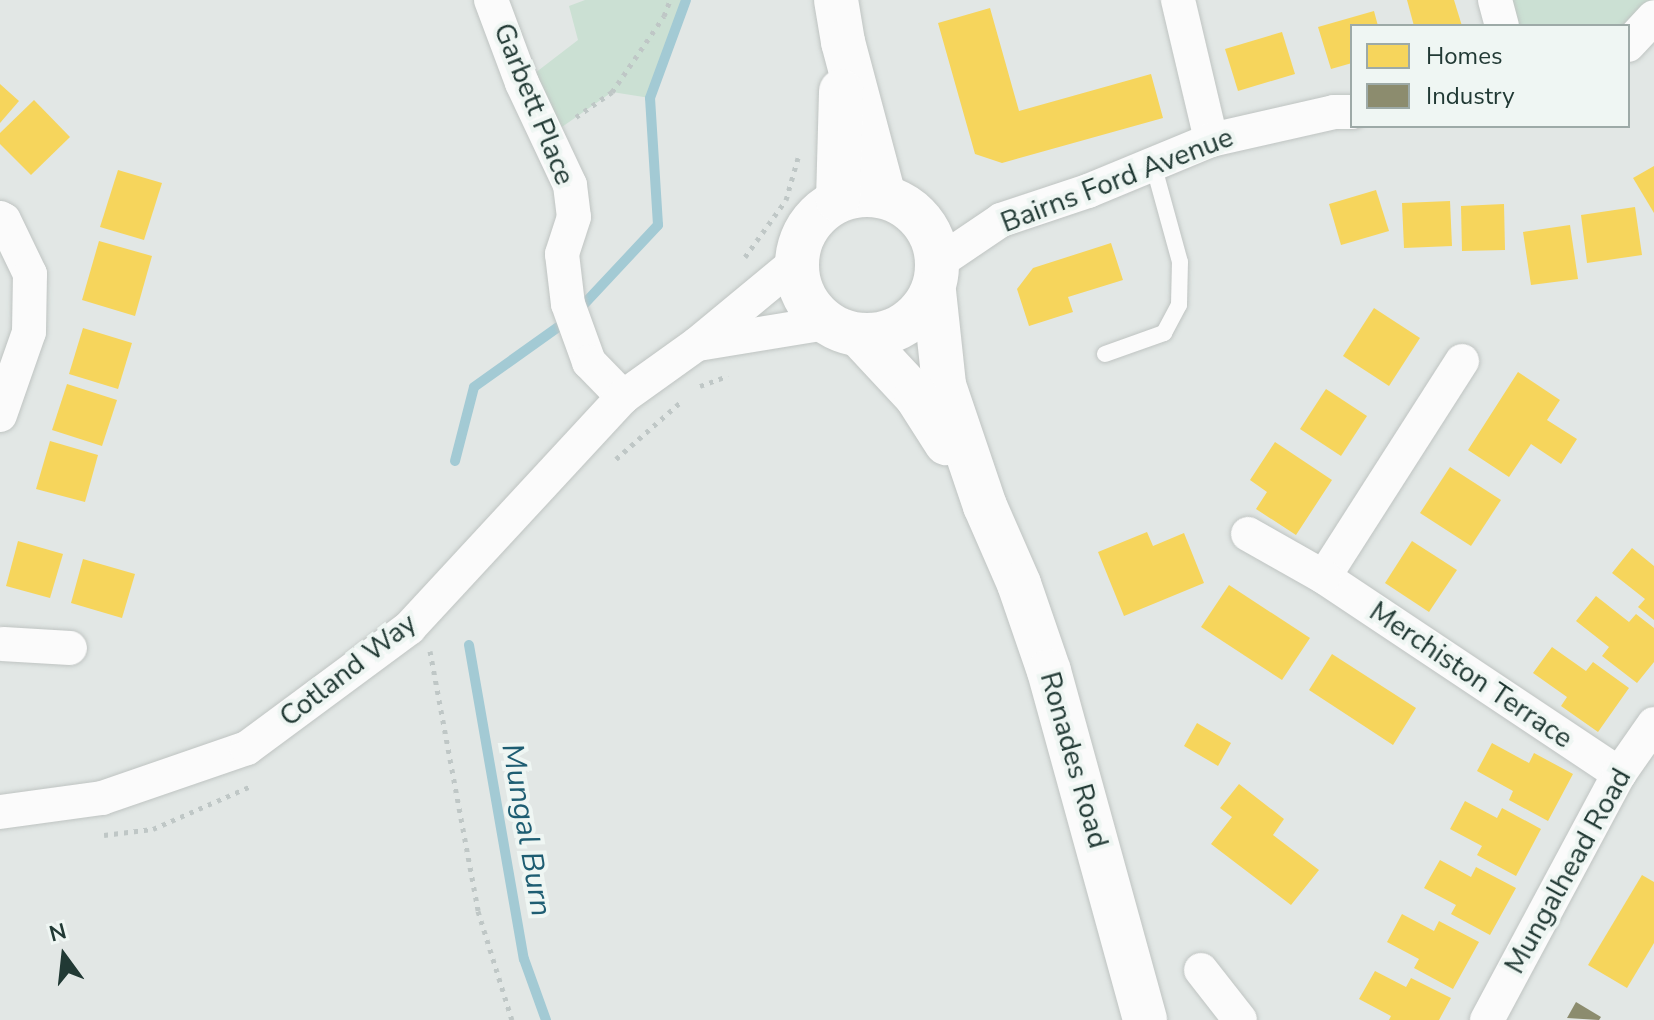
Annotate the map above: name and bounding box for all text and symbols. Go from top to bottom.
street label: Garbett Place [486,18,582,190]
legend [1350,24,1630,128]
text: Homes [1426,40,1502,72]
text: Industry [1426,80,1515,112]
street label: Bairns Ford Avenue [996,120,1238,240]
street label: Merchiston Terrace [1363,595,1579,755]
street label: Cotland Way [273,606,423,734]
street label: Ronades Road [1033,668,1115,852]
water label: Mungal Burn [493,741,559,919]
street label: Mungalhead Road [1498,763,1638,979]
north arrow [24,916,104,996]
text: N [46,916,70,949]

